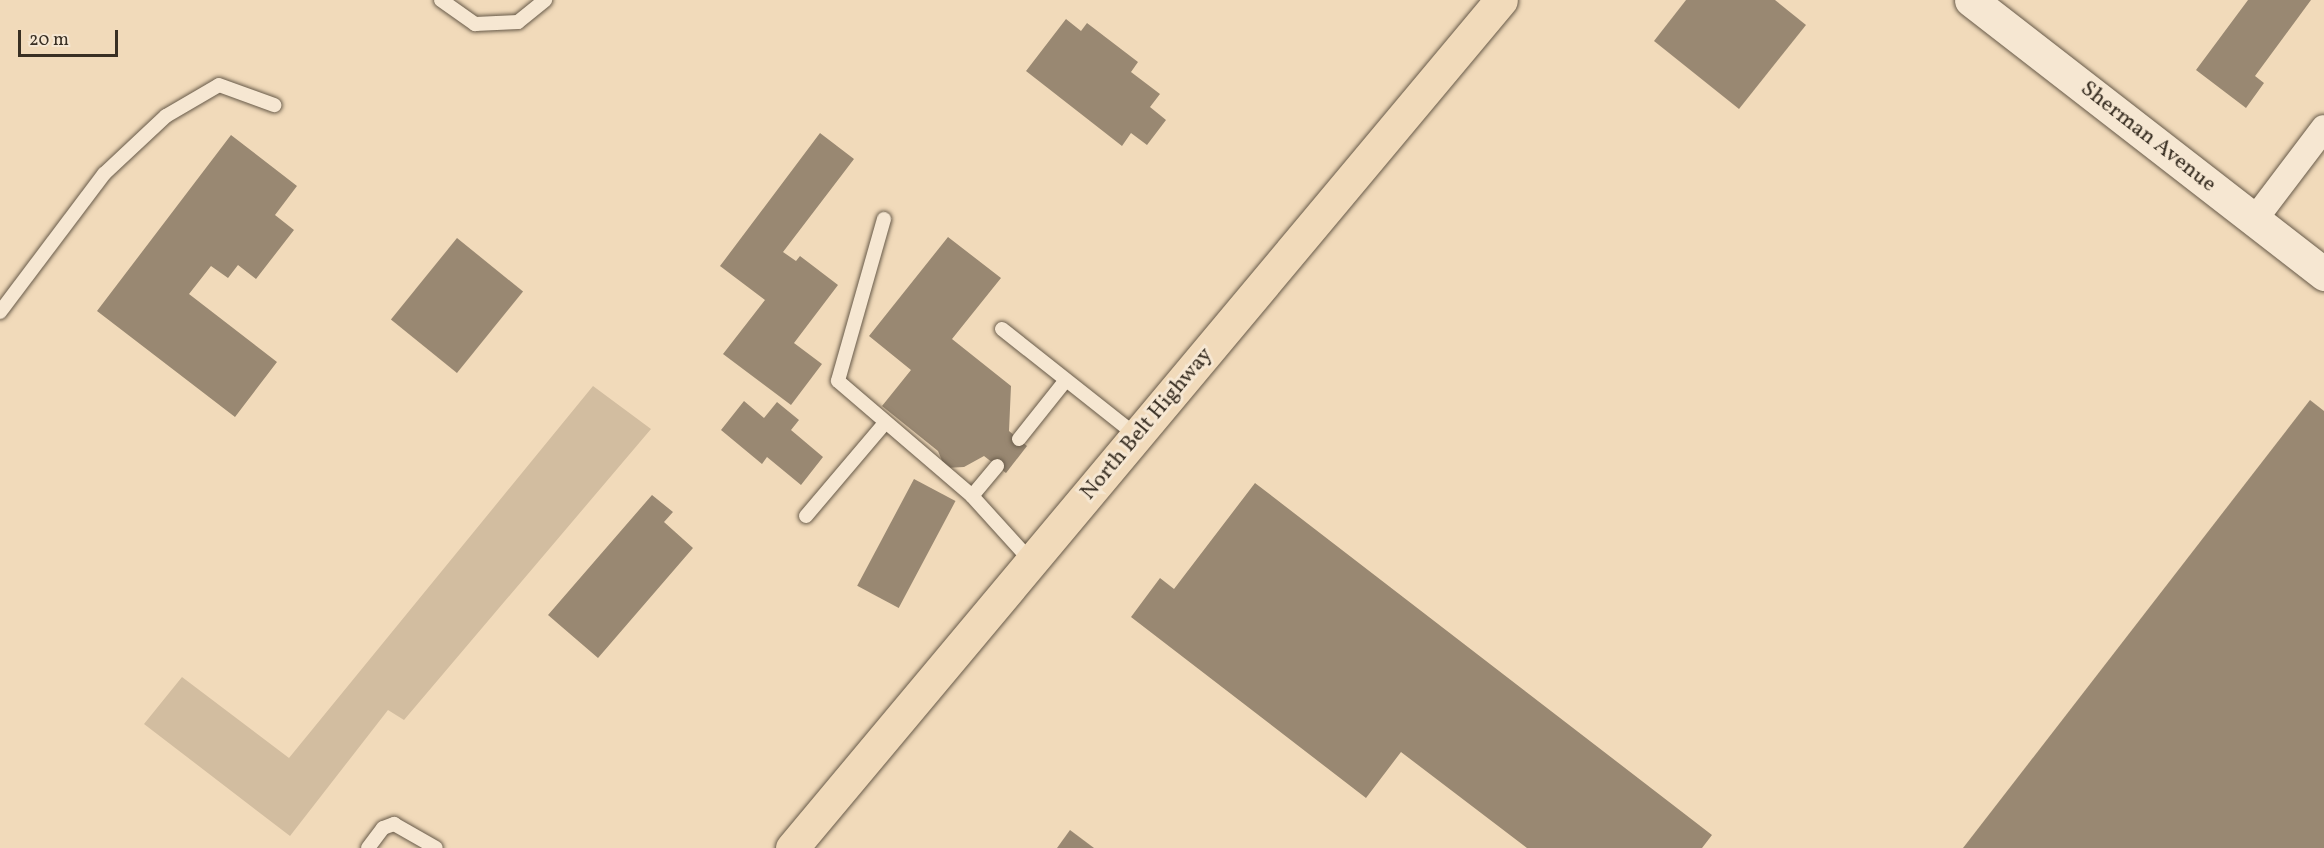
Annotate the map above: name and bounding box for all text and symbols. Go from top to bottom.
scale bar [21,18,122,56]
text: 20 m [29,28,69,53]
street label: Sherman Avenue [2075,76,2221,198]
street label: North Belt Highway [1075,342,1219,506]

